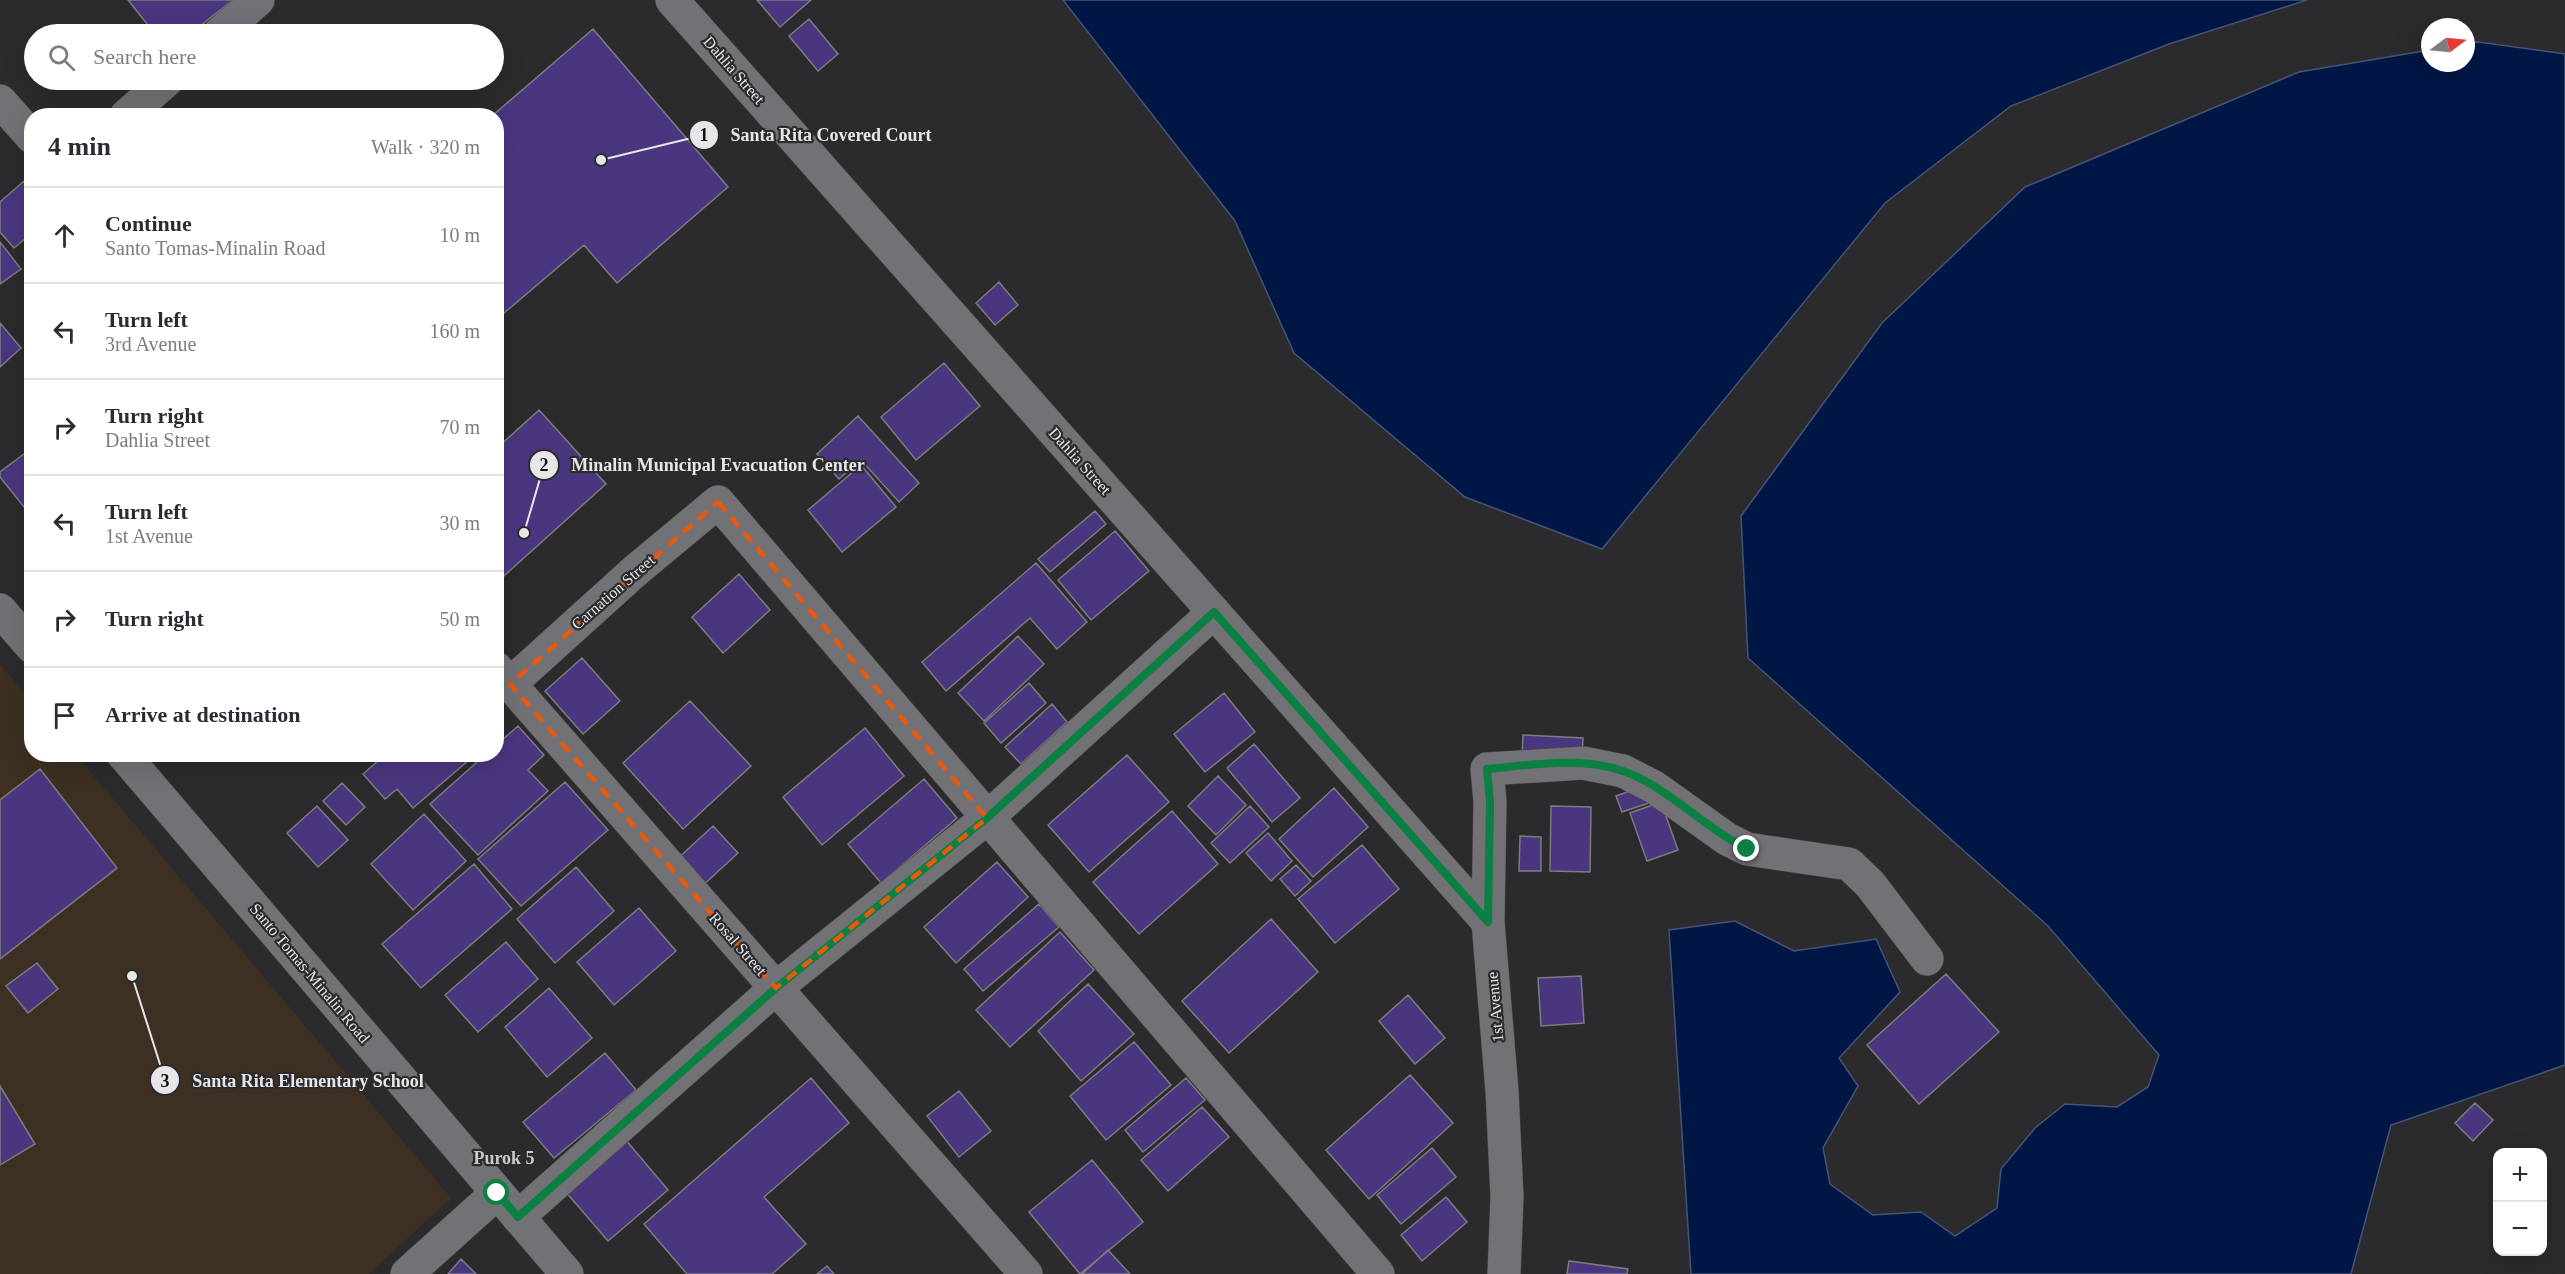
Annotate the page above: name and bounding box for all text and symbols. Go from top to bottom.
north arrow [2421,18,2475,72]
search box [24,24,504,90]
street label: Dahlia Street [700,33,768,108]
icon: search [45,41,78,74]
text: Search here [93,44,196,69]
callout: Santa Rita Covered Court [689,117,944,153]
text: 1 [700,125,709,145]
text: Santa Rita Covered Court [730,125,932,145]
text: 4 min [48,132,111,161]
text: Walk · 320 m [371,136,480,158]
text: Continue [105,211,192,236]
icon: ahead [48,219,81,252]
text: 10 m [439,224,480,246]
text: Santo Tomas-Minalin Road [105,237,325,259]
text: Turn left [105,307,188,332]
icon: left [48,315,81,348]
text: 160 m [429,320,480,342]
text: 3rd Avenue [105,333,196,355]
text: Turn right [105,403,204,428]
icon: right [48,411,81,444]
text: 70 m [439,416,480,438]
street label: Dahlia Street [1046,424,1115,498]
text: Dahlia Street [105,429,210,451]
callout: Minalin Municipal Evacuation Center [529,447,877,483]
text: 2 [540,455,549,475]
text: Minalin Municipal Evacuation Center [571,455,865,475]
text: Turn left [105,499,188,524]
icon: left [48,507,81,540]
text: 30 m [439,512,480,534]
text: 1st Avenue [105,525,193,547]
street label: Carnation Street [568,551,658,633]
icon: right [48,603,81,636]
text: Turn right [105,606,204,631]
text: 50 m [439,608,480,630]
icon: arrive [48,699,81,732]
text: Arrive at destination [105,702,301,727]
route end [1733,835,1759,861]
street label: Santo Tomas-Minalin Road [247,900,373,1046]
street label: Rosal Street [706,909,770,979]
street label: 1st Avenue [1483,971,1507,1043]
callout: Santa Rita Elementary School [150,1062,436,1098]
text: 3 [161,1071,170,1091]
text: Santa Rita Elementary School [192,1071,424,1091]
district label: Purok 5 [473,1148,535,1168]
map controls [2493,1148,2547,1256]
button: + [2493,1148,2547,1202]
route start [483,1179,509,1205]
button: − [2493,1202,2547,1256]

